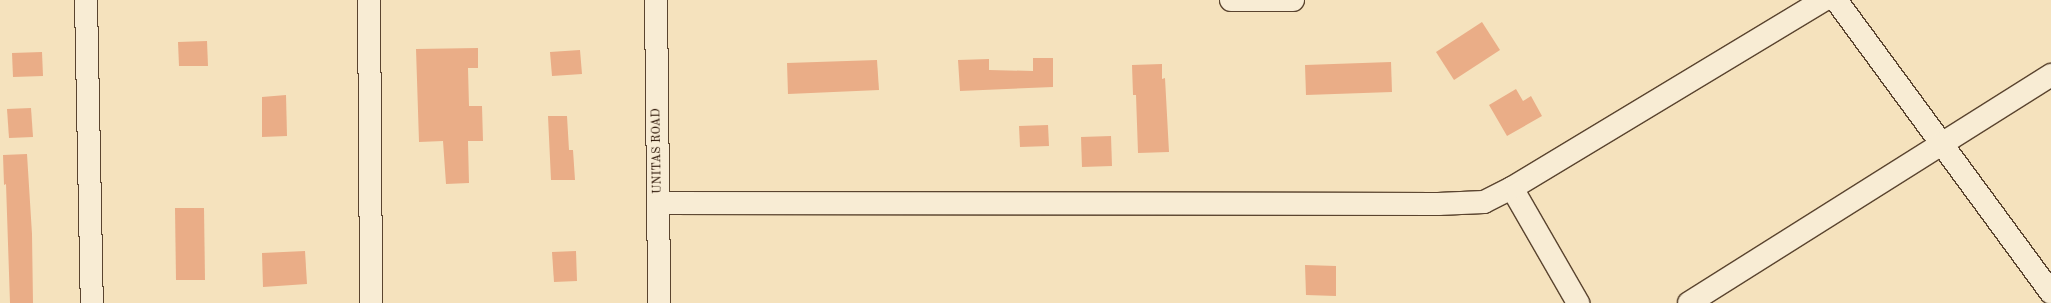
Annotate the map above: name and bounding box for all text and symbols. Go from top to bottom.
street label: UNITAS ROAD [650,108,666,194]

